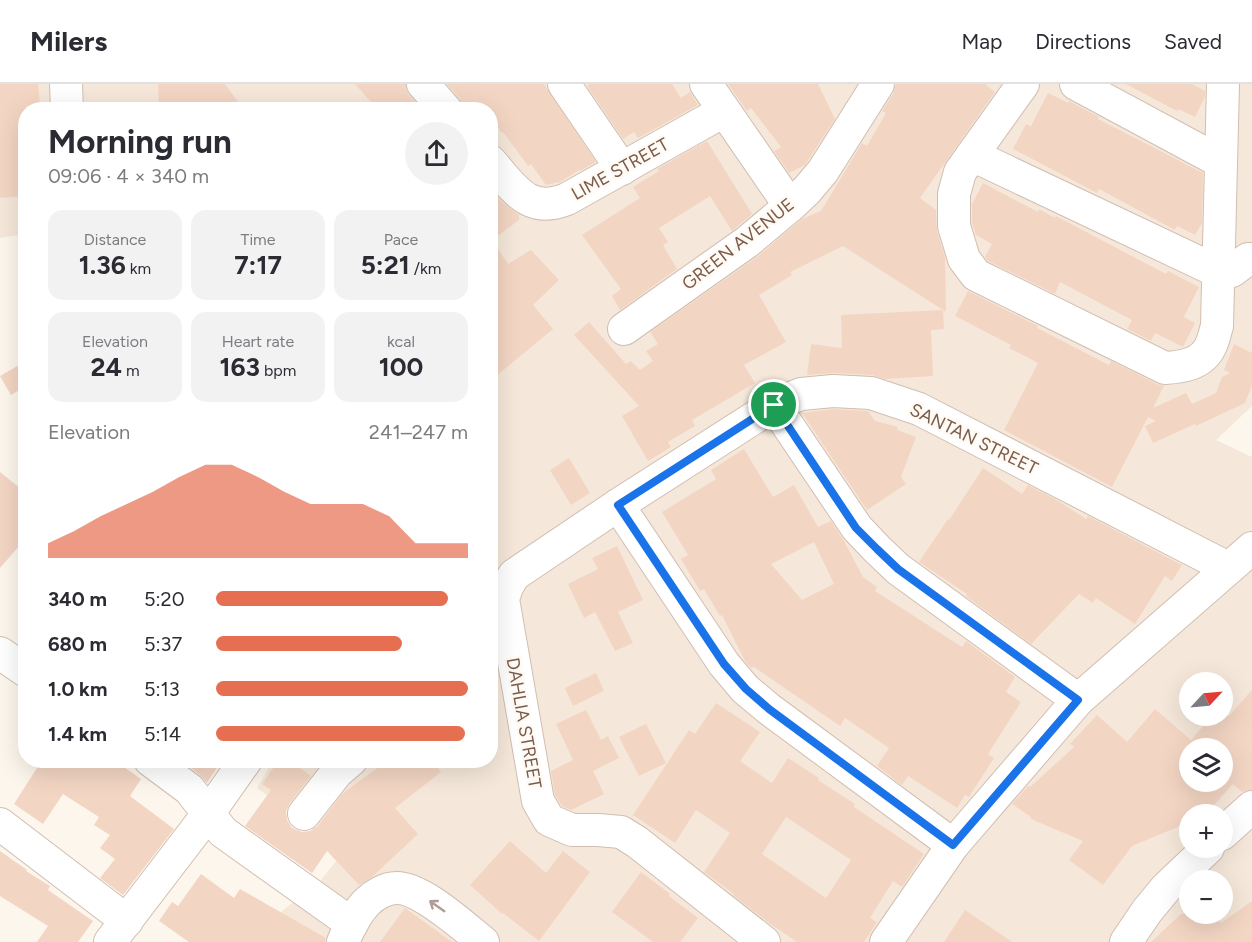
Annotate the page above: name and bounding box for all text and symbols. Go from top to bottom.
text: Milers [30,24,107,58]
text: Map [961,29,1002,54]
text: Directions [1035,29,1131,54]
text: Saved [1164,29,1222,54]
text: Morning run [48,122,232,161]
button: share [405,122,468,185]
street label: LIME STREET [567,133,673,205]
text: 09:06 · 4 × 340 m [48,164,209,188]
street label: GREEN AVENUE [677,193,799,295]
text: Distance [84,230,146,249]
text: Time [241,230,275,249]
text: Pace [384,230,418,249]
text: 1.36 [79,249,126,281]
text: 7:17 [234,249,282,281]
text: 5:21 [361,249,410,281]
text: km [126,259,151,278]
text: /km [410,259,441,278]
text: Elevation [82,332,148,351]
text: Heart rate [222,332,294,351]
text: kcal [387,332,415,351]
text: 24 [90,351,122,383]
text: 163 [220,351,260,383]
text: 100 [379,351,423,383]
text: m [122,361,140,380]
text: bpm [260,361,296,380]
pin [748,379,799,430]
icon: arrive [757,388,790,421]
street label: SANTAN STREET [906,398,1042,480]
text: Elevation [48,420,130,444]
text: 241–247 m [369,420,468,444]
text: 340 m [48,587,107,611]
text: 5:20 [144,587,185,611]
text: 680 m [48,632,107,656]
text: 5:37 [144,632,182,656]
street label: DAHLIA STREET [502,656,546,790]
north arrow [1179,672,1233,726]
map controls [1179,672,1233,924]
text: 1.0 km [48,677,107,701]
text: 5:13 [144,677,180,701]
text: 1.4 km [48,722,107,746]
text: 5:14 [144,722,181,746]
button: layers [1179,738,1233,792]
button: + [1179,804,1233,858]
button: − [1179,870,1233,924]
one-way arrow [428,900,445,913]

